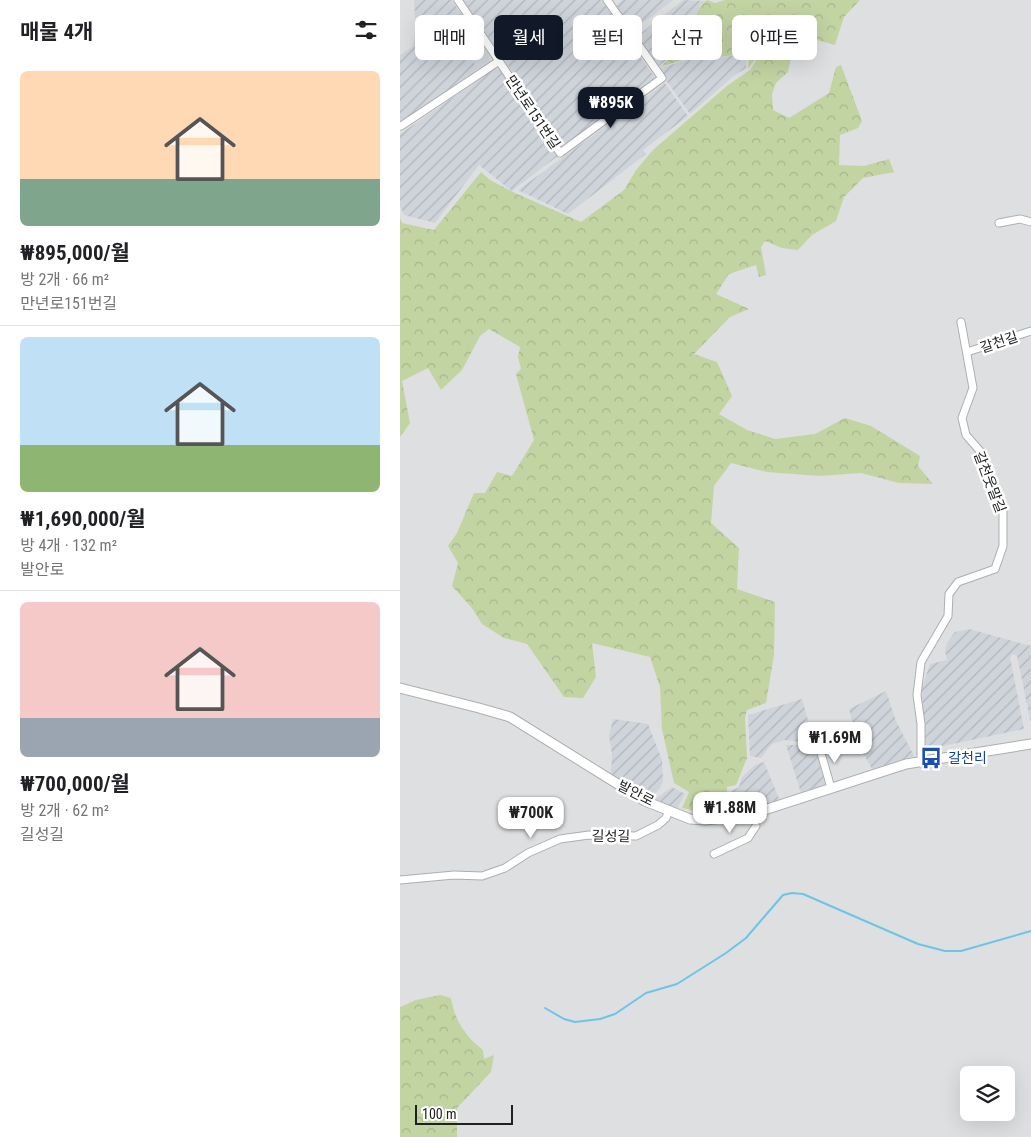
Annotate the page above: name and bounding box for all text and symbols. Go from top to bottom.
chip: 매매 [415,15,484,60]
chip: 월세 [494,15,563,60]
chip: 필터 [573,15,642,60]
chip: 신규 [652,15,722,60]
chip: 아파트 [732,15,817,60]
icon: filters [352,16,380,44]
text: 매물 4개 [20,20,93,44]
street label: 만년로151번길 [503,72,563,152]
pin: ₩895K [576,86,646,129]
text: ₩895K [589,93,633,112]
icon: home [155,104,245,194]
text: ₩895,000/월 [20,241,130,265]
text: 방 2개 · 66 m² [20,270,109,289]
text: 만년로151번길 [20,294,117,313]
street label: 갈천길 [978,328,1020,356]
icon: home [155,369,245,459]
street label: 갈천웃말길 [971,449,1009,515]
text: ₩1,690,000/월 [20,507,146,531]
text: 방 4개 · 132 m² [20,536,117,555]
text: 발안로 [20,560,64,579]
icon: home [155,634,245,724]
pin: ₩1.69M [794,722,876,764]
text: ₩1.69M [809,728,861,747]
bus stop icon: 갈천리 [918,745,944,771]
place label: 갈천리 [948,750,987,766]
text: ₩700,000/월 [20,772,130,796]
street label: 발안로 [615,777,657,809]
pin: ₩1.88M [689,792,771,834]
pin: ₩700K [496,796,566,839]
text: ₩1.88M [704,798,756,817]
text: 방 2개 · 62 m² [20,801,109,820]
text: ₩700K [509,803,553,822]
text: 길성길 [20,825,64,844]
street label: 길성길 [592,828,630,844]
map controls [960,1066,1015,1121]
button: layers [960,1066,1015,1121]
scale bar [415,1102,512,1125]
text: 100 m [422,1106,457,1122]

